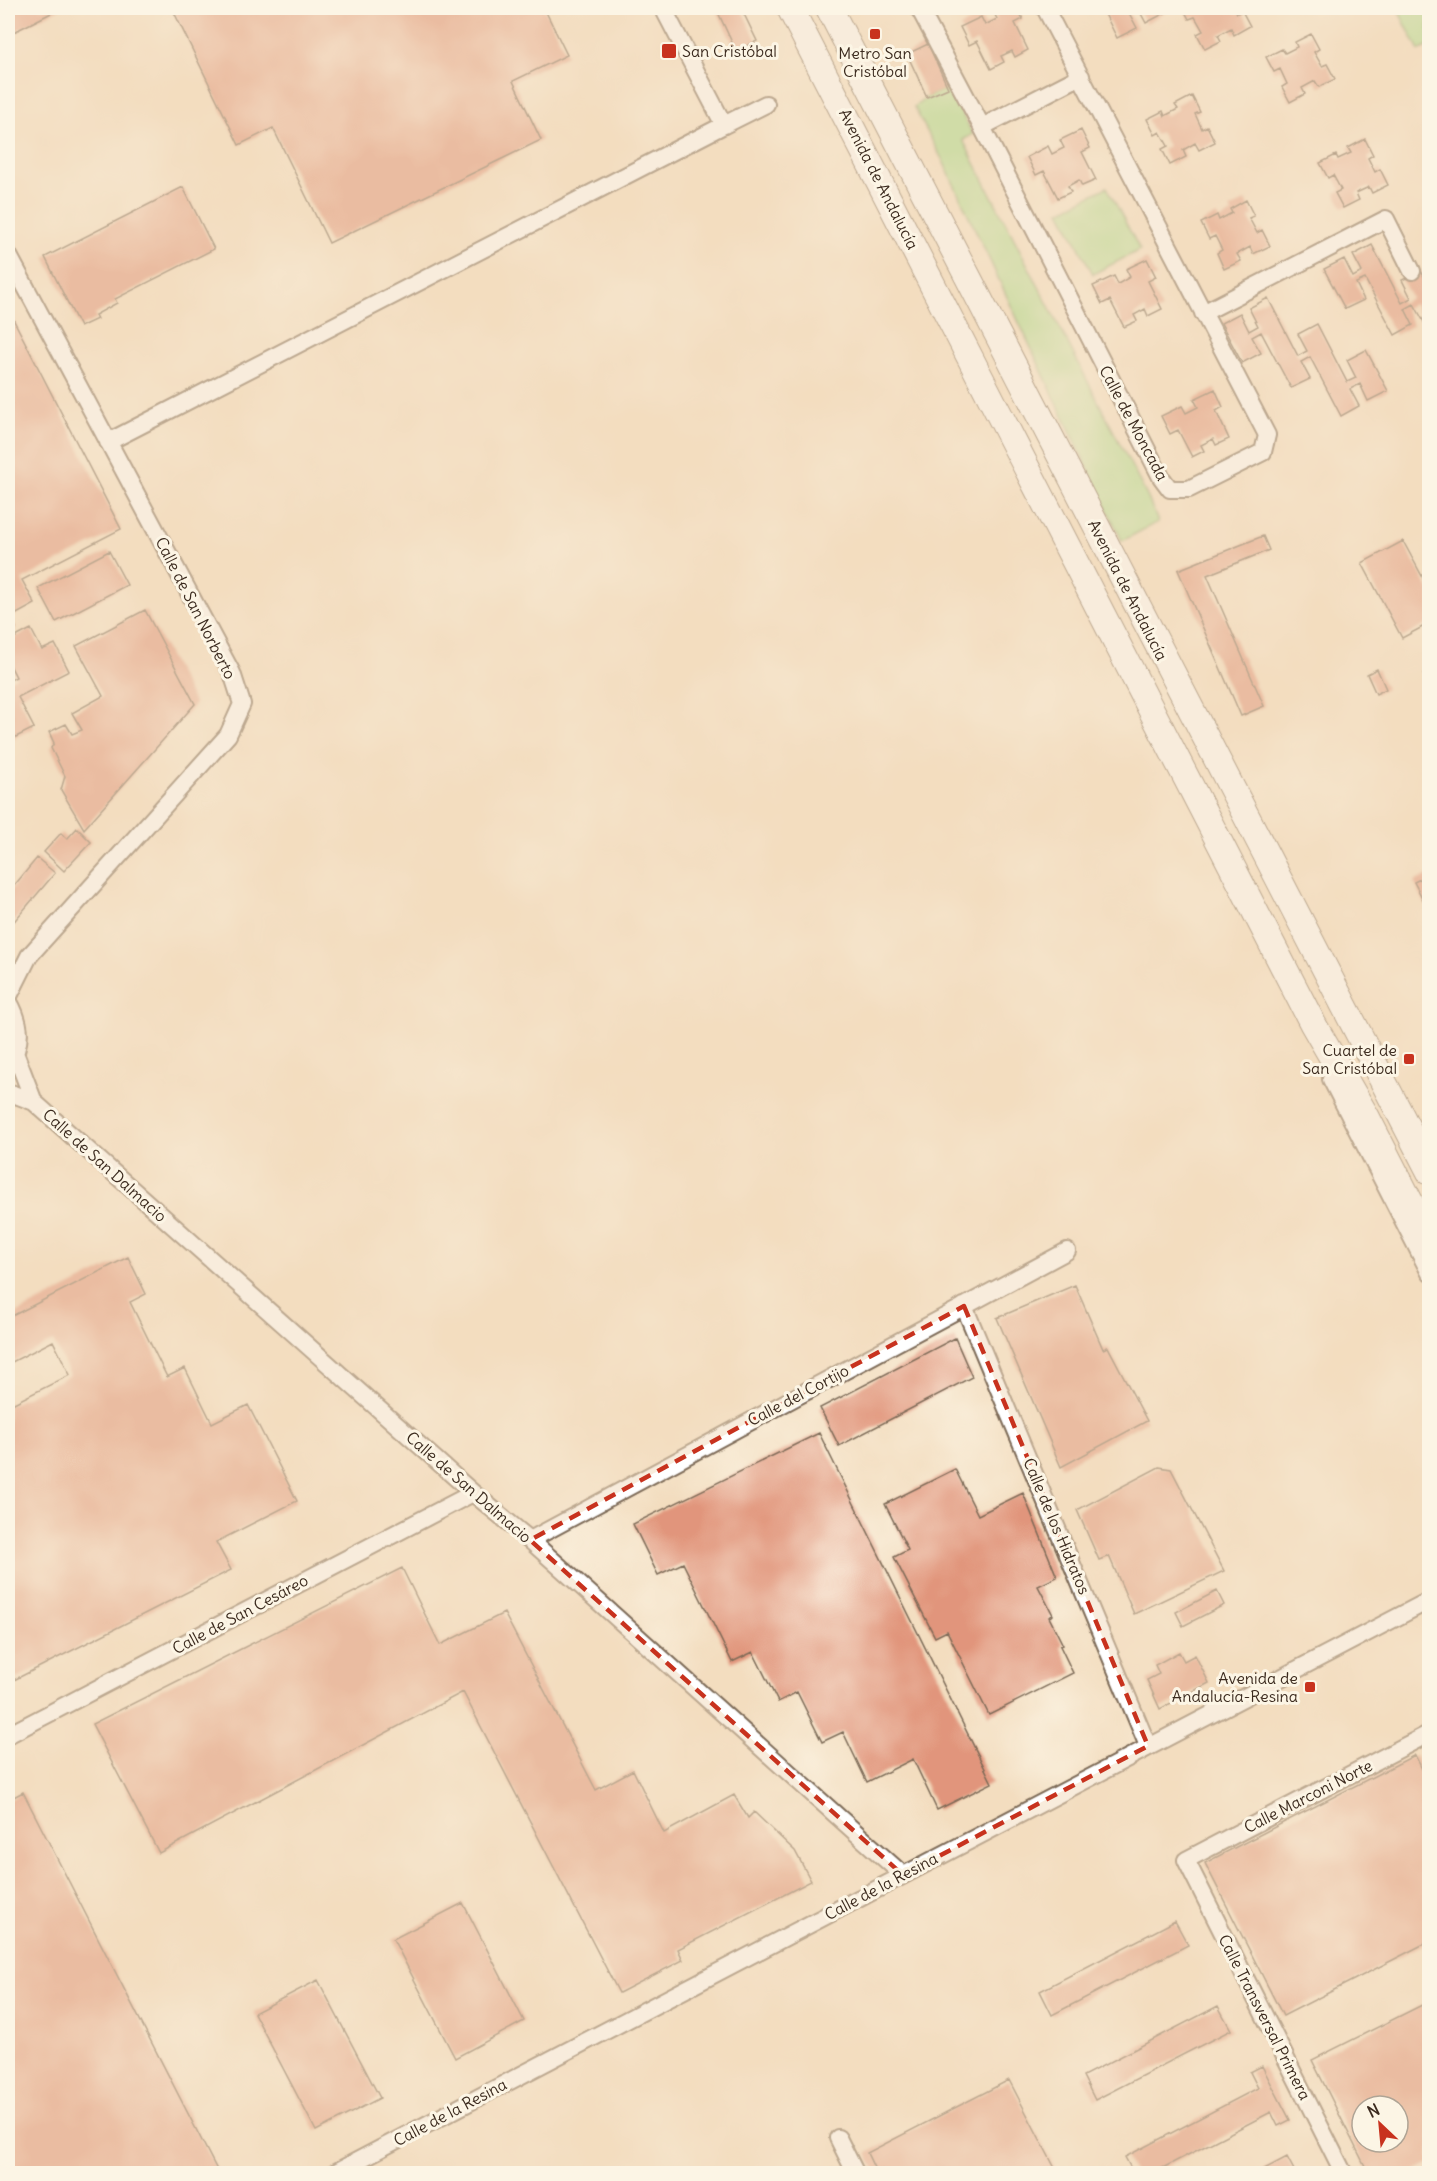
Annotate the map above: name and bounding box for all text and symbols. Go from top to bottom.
marker: Metro San Cristóbal [868,27,882,41]
place label: San Cristóbal [682,41,777,61]
marker: San Cristóbal [660,42,678,60]
place label: Metro San Cristóbal [838,43,912,81]
street label: Avenida de Andalucía [835,105,923,253]
street label: Calle de Moncada [1095,362,1173,484]
street label: Avenida de Andalucía [1084,516,1172,664]
street label: Calle de San Norberto [151,534,241,682]
place label: Cuartel de San Cristóbal [1302,1040,1397,1078]
marker: Cuartel de San Cristóbal [1402,1052,1416,1066]
street label: Calle de San Dalmacio [39,1104,171,1226]
street label: Calle del Cortijo [744,1360,852,1430]
street label: Calle de San Dalmacio [402,1427,536,1547]
street label: Calle de los Hidratos [1019,1455,1095,1597]
street label: Calle de San Cesáreo [169,1570,311,1658]
place label: Avenida de Andalucía-Resina [1172,1668,1298,1706]
marker: Avenida de Andalucía-Resina [1303,1680,1317,1694]
street label: Calle Marconi Norte [1240,1755,1376,1837]
street label: Calle de la Resina [821,1848,941,1924]
street label: Calle Transversal Primera [1215,1931,1315,2103]
street label: Calle de la Resina [390,2074,510,2150]
north arrow [1350,2094,1410,2154]
text: N [1364,2099,1383,2122]

